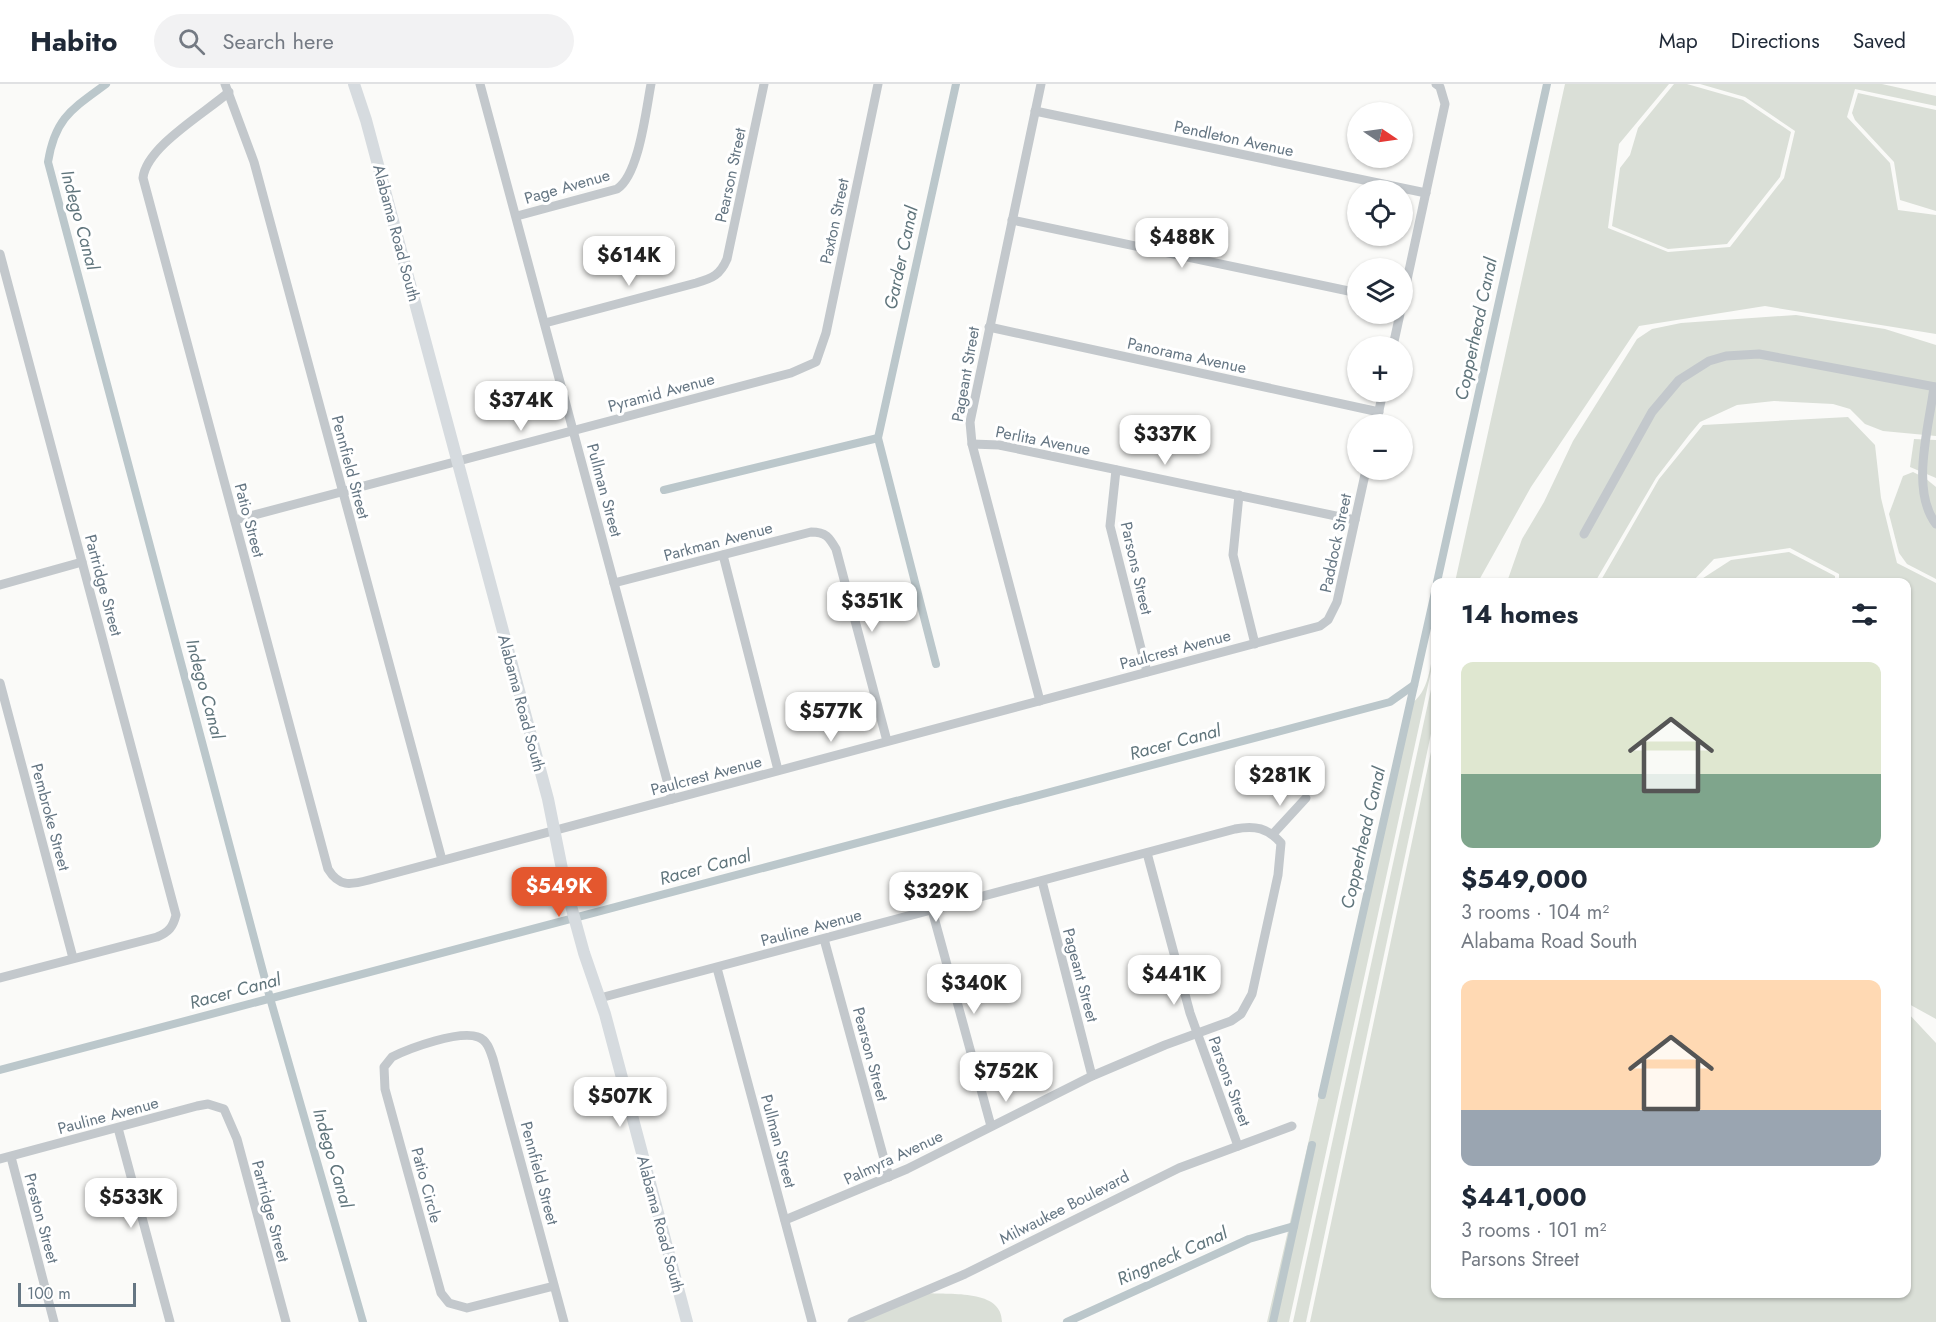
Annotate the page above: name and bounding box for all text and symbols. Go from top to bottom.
search box [154,14,574,68]
text: Habito [30,21,118,62]
icon: search [175,25,208,58]
text: Search here [223,25,334,57]
text: Map [1659,26,1698,56]
text: Directions [1731,26,1820,56]
text: Saved [1853,26,1906,56]
north arrow [1347,102,1413,168]
map controls [1347,102,1413,480]
street label: Pendleton Avenue [1172,115,1296,162]
street label: Pearson Street [709,125,752,225]
street label: Alabama Road South [367,162,426,304]
street label: Page Avenue [522,163,613,210]
water label: Indego Canal [54,167,106,274]
street label: Paxton Street [814,176,855,266]
button: locate [1347,180,1413,246]
water label: Garder Canal [877,203,925,312]
pin: $488K [1140,218,1224,269]
text: $488K [1149,223,1215,252]
pin: $614K [587,236,671,287]
text: $614K [597,241,661,270]
water label: Copperhead Canal [1448,254,1504,403]
button: layers [1347,258,1413,324]
street label: Pageant Street [946,325,985,423]
street label: Panorama Avenue [1125,332,1249,379]
button: + [1347,336,1413,402]
street label: Pyramid Avenue [605,367,717,418]
pin: $374K [479,381,563,432]
text: $374K [489,386,553,415]
street label: Pennfield Street [326,413,375,521]
button: − [1347,414,1413,480]
pin: $337K [1123,415,1207,466]
street label: Perlita Avenue [994,420,1092,461]
text: $337K [1133,420,1197,449]
street label: Pullman Street [581,441,628,540]
street label: Patio Street [229,481,270,560]
street label: Paddock Street [1314,491,1357,595]
street label: Parkman Avenue [661,516,775,567]
street label: Parsons Street [1115,519,1158,617]
street label: Partridge Street [79,532,128,639]
pin: $351K [830,582,914,633]
text: $351K [841,587,903,616]
text: 14 homes [1461,595,1578,633]
icon: filters [1848,598,1881,631]
street label: Paulcrest Avenue [1117,624,1233,675]
street label: Alabama Road South [492,632,551,774]
water label: Indego Canal [179,636,231,743]
pin: $577K [789,692,873,743]
text: $577K [799,697,863,726]
icon: home [1617,701,1725,809]
water label: Racer Canal [1126,717,1224,767]
street label: Paulcrest Avenue [648,750,764,801]
pin: $281K [1238,756,1322,807]
street label: Pembroke Street [25,761,76,873]
text: $281K [1249,761,1311,790]
water label: Copperhead Canal [1334,763,1392,912]
water label: Racer Canal [656,842,754,892]
text: $549,000 [1461,860,1588,898]
pin: $549K [517,867,601,918]
text: $549K [526,872,592,901]
pin: $329K [894,872,978,923]
text: $329K [903,877,969,906]
text: 3 rooms · 104 m² [1461,898,1609,927]
street label: Pauline Avenue [758,903,864,952]
street label: Pageant Street [1057,926,1104,1025]
text: Alabama Road South [1461,927,1637,956]
pin: $441K [1132,955,1216,1006]
text: $441K [1142,960,1206,989]
pin: $340K [932,964,1016,1015]
water label: Racer Canal [186,966,284,1016]
text: $340K [941,969,1007,998]
street label: Pearson Street [847,1005,894,1104]
icon: home [1617,1019,1725,1127]
street label: Parsons Street [1203,1033,1257,1130]
pin: $752K [964,1052,1048,1103]
text: $752K [974,1057,1038,1086]
pin: $507K [578,1077,662,1128]
text: $507K [588,1082,652,1111]
street label: Pauline Avenue [55,1091,161,1140]
street label: Pullman Street [755,1092,802,1191]
water label: Indego Canal [306,1105,360,1212]
street label: Pennfield Street [515,1119,564,1227]
street label: Palmyra Avenue [840,1124,947,1190]
street label: Patio Circle [405,1145,448,1226]
street label: Alabama Road South [631,1153,690,1295]
street label: Partridge Street [246,1158,295,1265]
street label: Milwaukee Boulevard [995,1165,1133,1250]
street label: Preston Street [18,1171,65,1266]
pin: $533K [89,1178,173,1229]
text: $441,000 [1461,1178,1587,1216]
text: $533K [99,1183,163,1212]
text: 3 rooms · 101 m² [1461,1216,1607,1245]
water label: Ringneck Canal [1113,1220,1232,1292]
text: Parsons Street [1461,1245,1579,1274]
scale bar [18,1280,136,1308]
text: 100 m [27,1282,71,1305]

